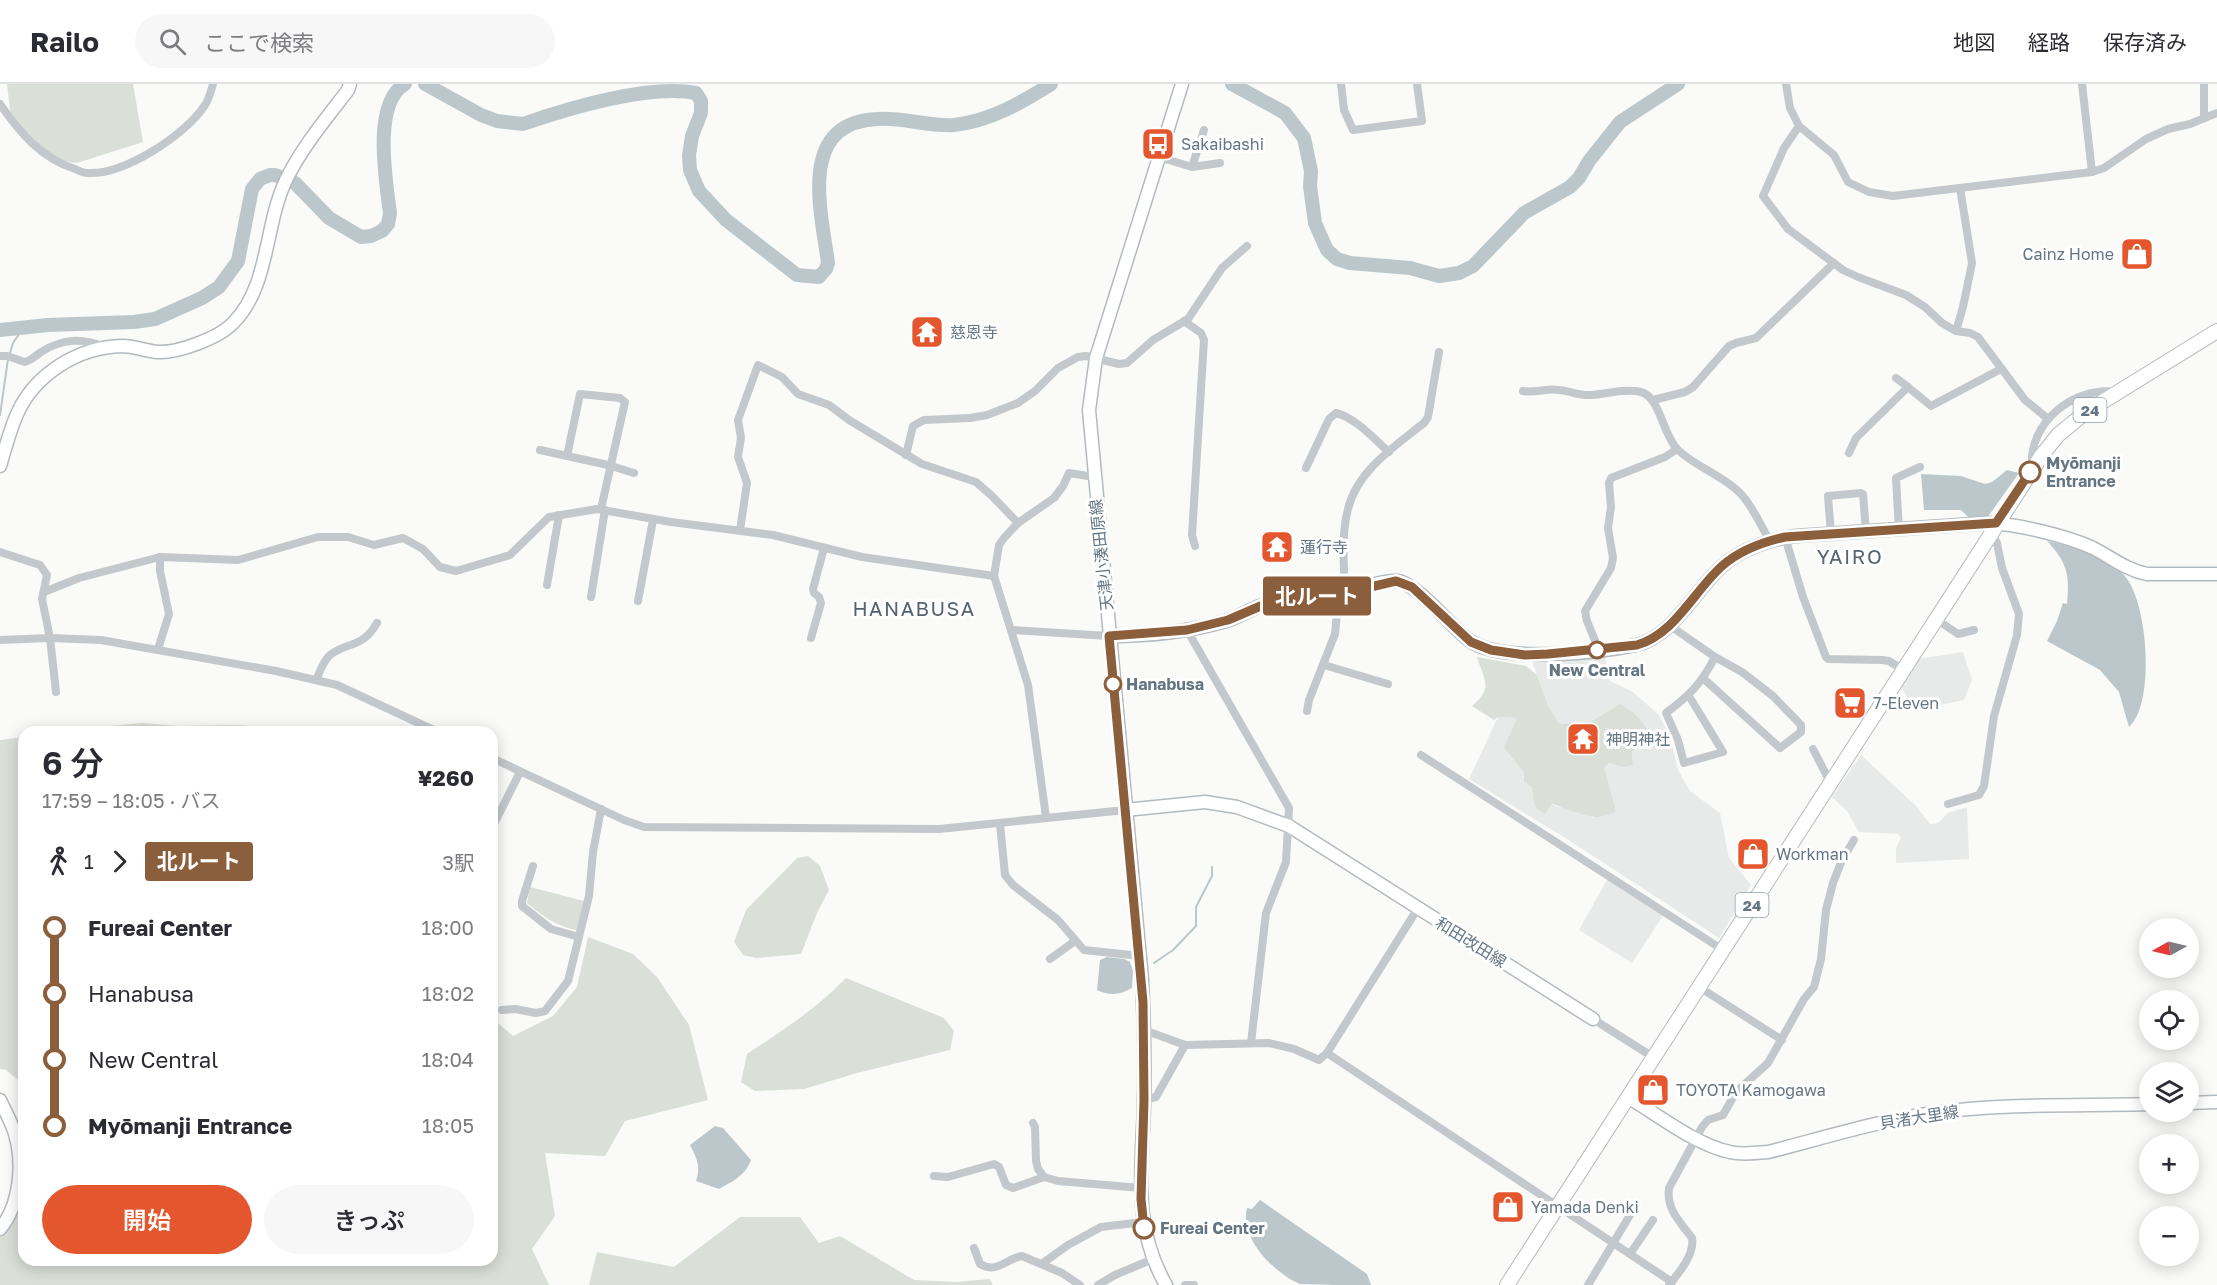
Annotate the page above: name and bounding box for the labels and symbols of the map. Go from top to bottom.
bus stop icon: Sakaibashi [1140,126,1176,162]
place label: Sakaibashi [1181,134,1264,154]
shop icon: Cainz Home [2119,236,2155,272]
place label: Cainz Home [2023,244,2114,264]
temple icon: 慈恩寺 [909,314,945,350]
place label: 慈恩寺 [950,322,998,342]
road number: 24 [2074,398,2106,422]
place label: Myōmanji Entrance [2046,453,2121,491]
marker: Myōmanji Entrance [2019,461,2041,483]
street label: 天津小湊田原線 [1085,498,1117,612]
temple icon: 蓮行寺 [1259,529,1295,565]
place label: 蓮行寺 [1300,537,1348,557]
district label: YAIRO [1817,544,1883,568]
line badge: 北ルート [1275,576,1359,616]
district label: HANABUSA [852,596,976,620]
marker: New Central [1588,641,1606,659]
place label: New Central [1549,660,1646,680]
place label: Hanabusa [1126,674,1204,694]
marker: Hanabusa [1104,675,1122,693]
supermarket icon: 7-Eleven [1832,685,1868,721]
place label: 7-Eleven [1873,693,1939,713]
temple icon: 神明神社 [1565,721,1601,757]
place label: 神明神社 [1606,729,1670,749]
shop icon: Workman [1735,836,1771,872]
place label: Workman [1776,844,1849,864]
road number: 24 [1736,893,1768,917]
street label: 和田改田線 [1432,912,1510,972]
north arrow [2139,918,2199,978]
shop icon: TOYOTA Kamogawa [1635,1072,1671,1108]
place label: TOYOTA Kamogawa [1676,1080,1826,1100]
street label: 貝渚大里線 [1878,1101,1960,1133]
shop icon: Yamada Denki [1490,1189,1526,1225]
place label: Yamada Denki [1531,1197,1639,1217]
marker: Fureai Center [1133,1217,1155,1239]
place label: Fureai Center [1160,1218,1265,1238]

